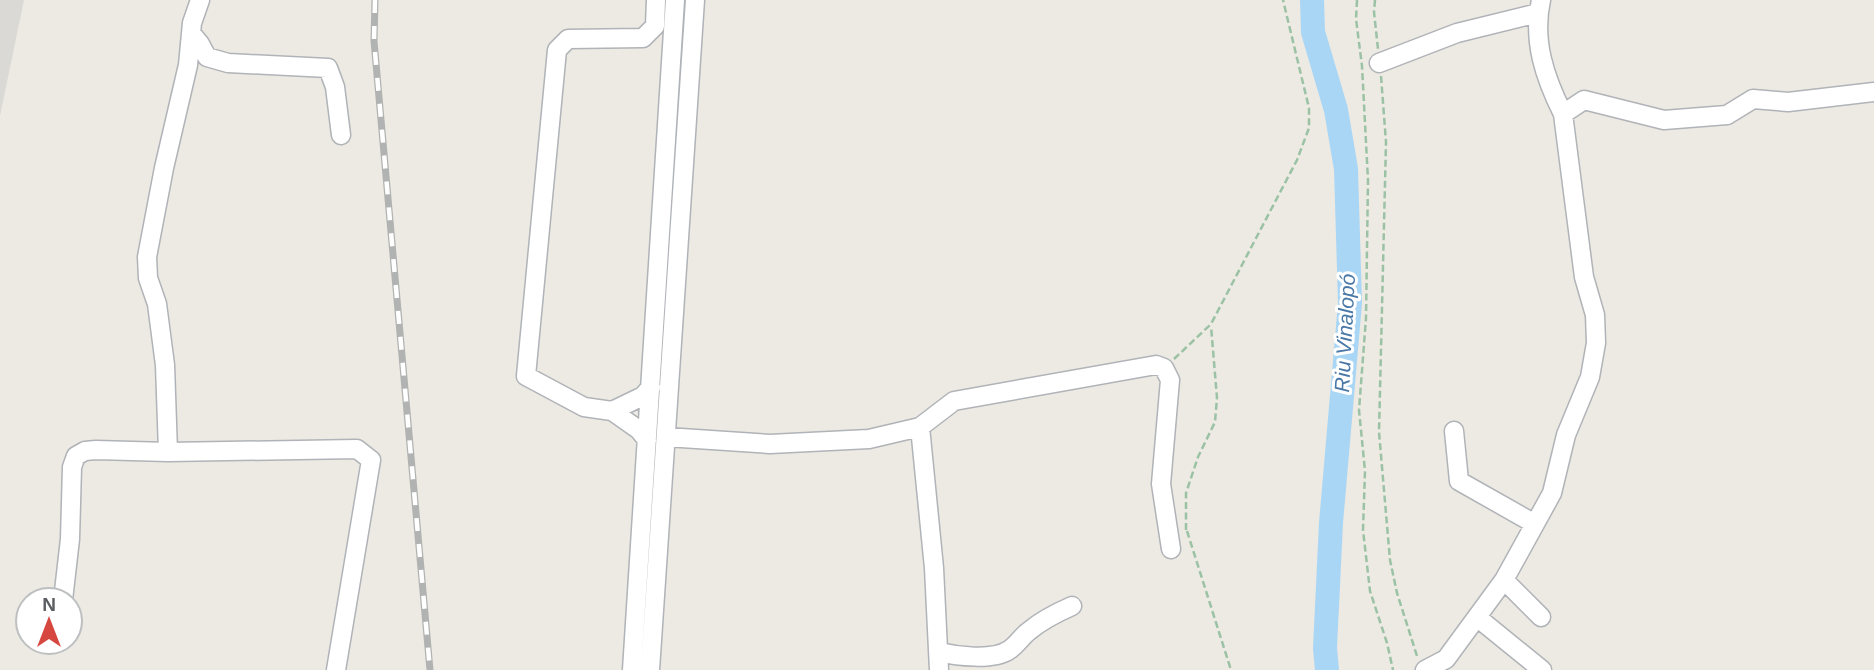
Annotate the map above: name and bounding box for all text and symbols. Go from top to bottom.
water label: Riu Vinalopó [1330,273,1359,393]
north arrow [14,586,84,656]
text: N [42,594,56,615]

